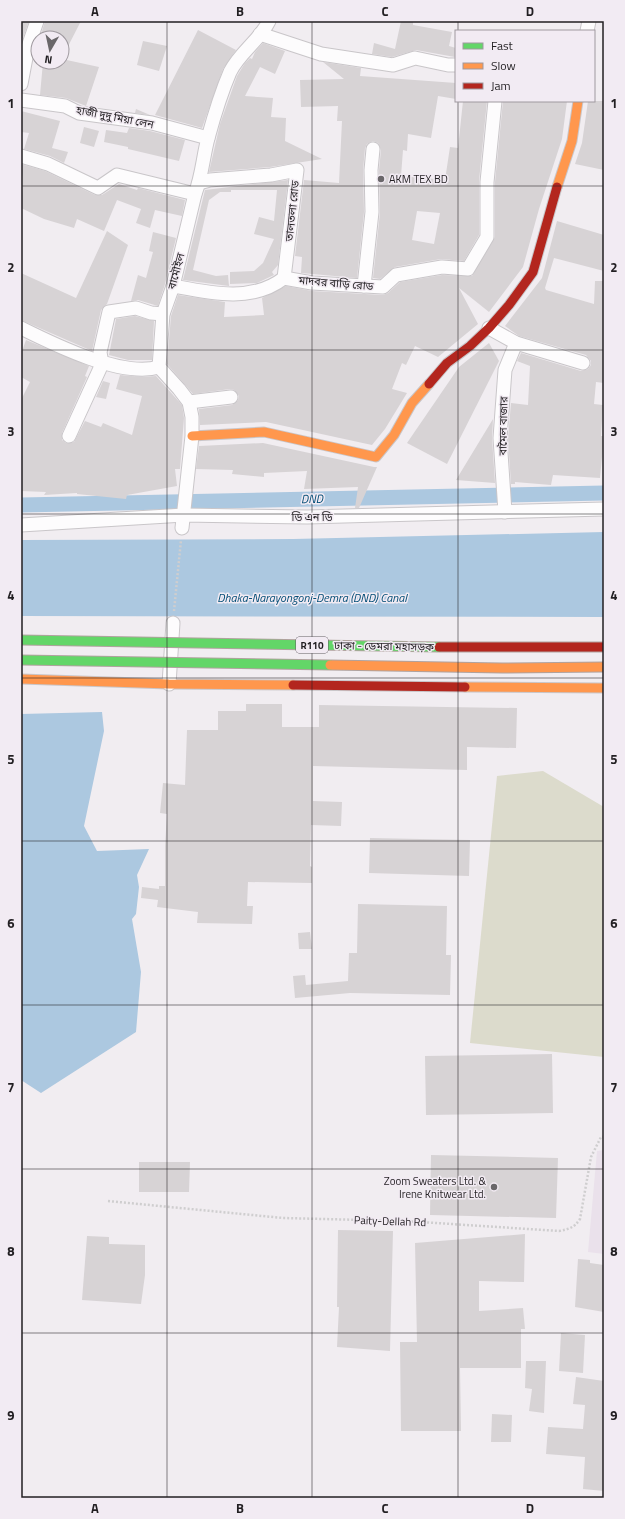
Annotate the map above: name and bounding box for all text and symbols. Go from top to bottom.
text: A [91,1,99,21]
text: B [236,1,244,21]
text: C [381,1,389,21]
text: D [526,1,534,21]
north arrow [30,30,70,70]
legend [455,30,595,102]
text: Fast [491,36,514,55]
text: N [43,51,53,68]
text: Slow [491,56,516,75]
text: Jam [491,76,511,95]
text: 1 [7,93,15,113]
text: 1 [610,93,618,113]
street label: হাজী দুদু মিয়া লেন [74,101,156,132]
place label: AKM TEX BD [389,171,448,187]
marker: AKM TEX BD [376,174,386,184]
street label: তালতলা রোড [281,180,303,243]
street label: বামৌইল [163,250,189,292]
text: 2 [7,257,15,277]
text: 2 [610,257,618,277]
street label: মাদবর বাড়ি রোড [297,272,374,294]
street label: বামৈল বাজার [494,396,512,457]
text: 3 [7,421,15,441]
text: 3 [610,421,618,441]
water label: DND [301,489,324,508]
street label: ডি এন ডি [290,509,333,525]
text: 4 [7,585,15,605]
text: 4 [610,585,618,605]
water label: Dhaka-Narayongonj-Demra (DND) Canal [217,588,408,607]
road number: R110 [296,637,328,653]
street label: ঢাকা - ডেমরা মহাসড়ক [333,637,434,655]
text: 5 [7,749,15,769]
text: 5 [610,749,618,769]
text: 6 [7,913,15,933]
text: 6 [610,913,618,933]
text: 7 [7,1077,15,1097]
text: 7 [610,1077,618,1097]
place label: Zoom Sweaters Ltd. & Irene Knitwear Ltd. [384,1173,486,1202]
marker: Zoom Sweaters Ltd. & Irene Knitwear Ltd. [489,1182,499,1192]
street label: Paity-Dellah Rd [354,1212,427,1230]
text: 8 [7,1241,15,1261]
text: 8 [610,1241,618,1261]
text: 9 [7,1405,15,1425]
text: 9 [610,1405,618,1425]
text: A [91,1498,99,1518]
text: B [236,1498,244,1518]
text: C [381,1498,389,1518]
text: D [526,1498,534,1518]

